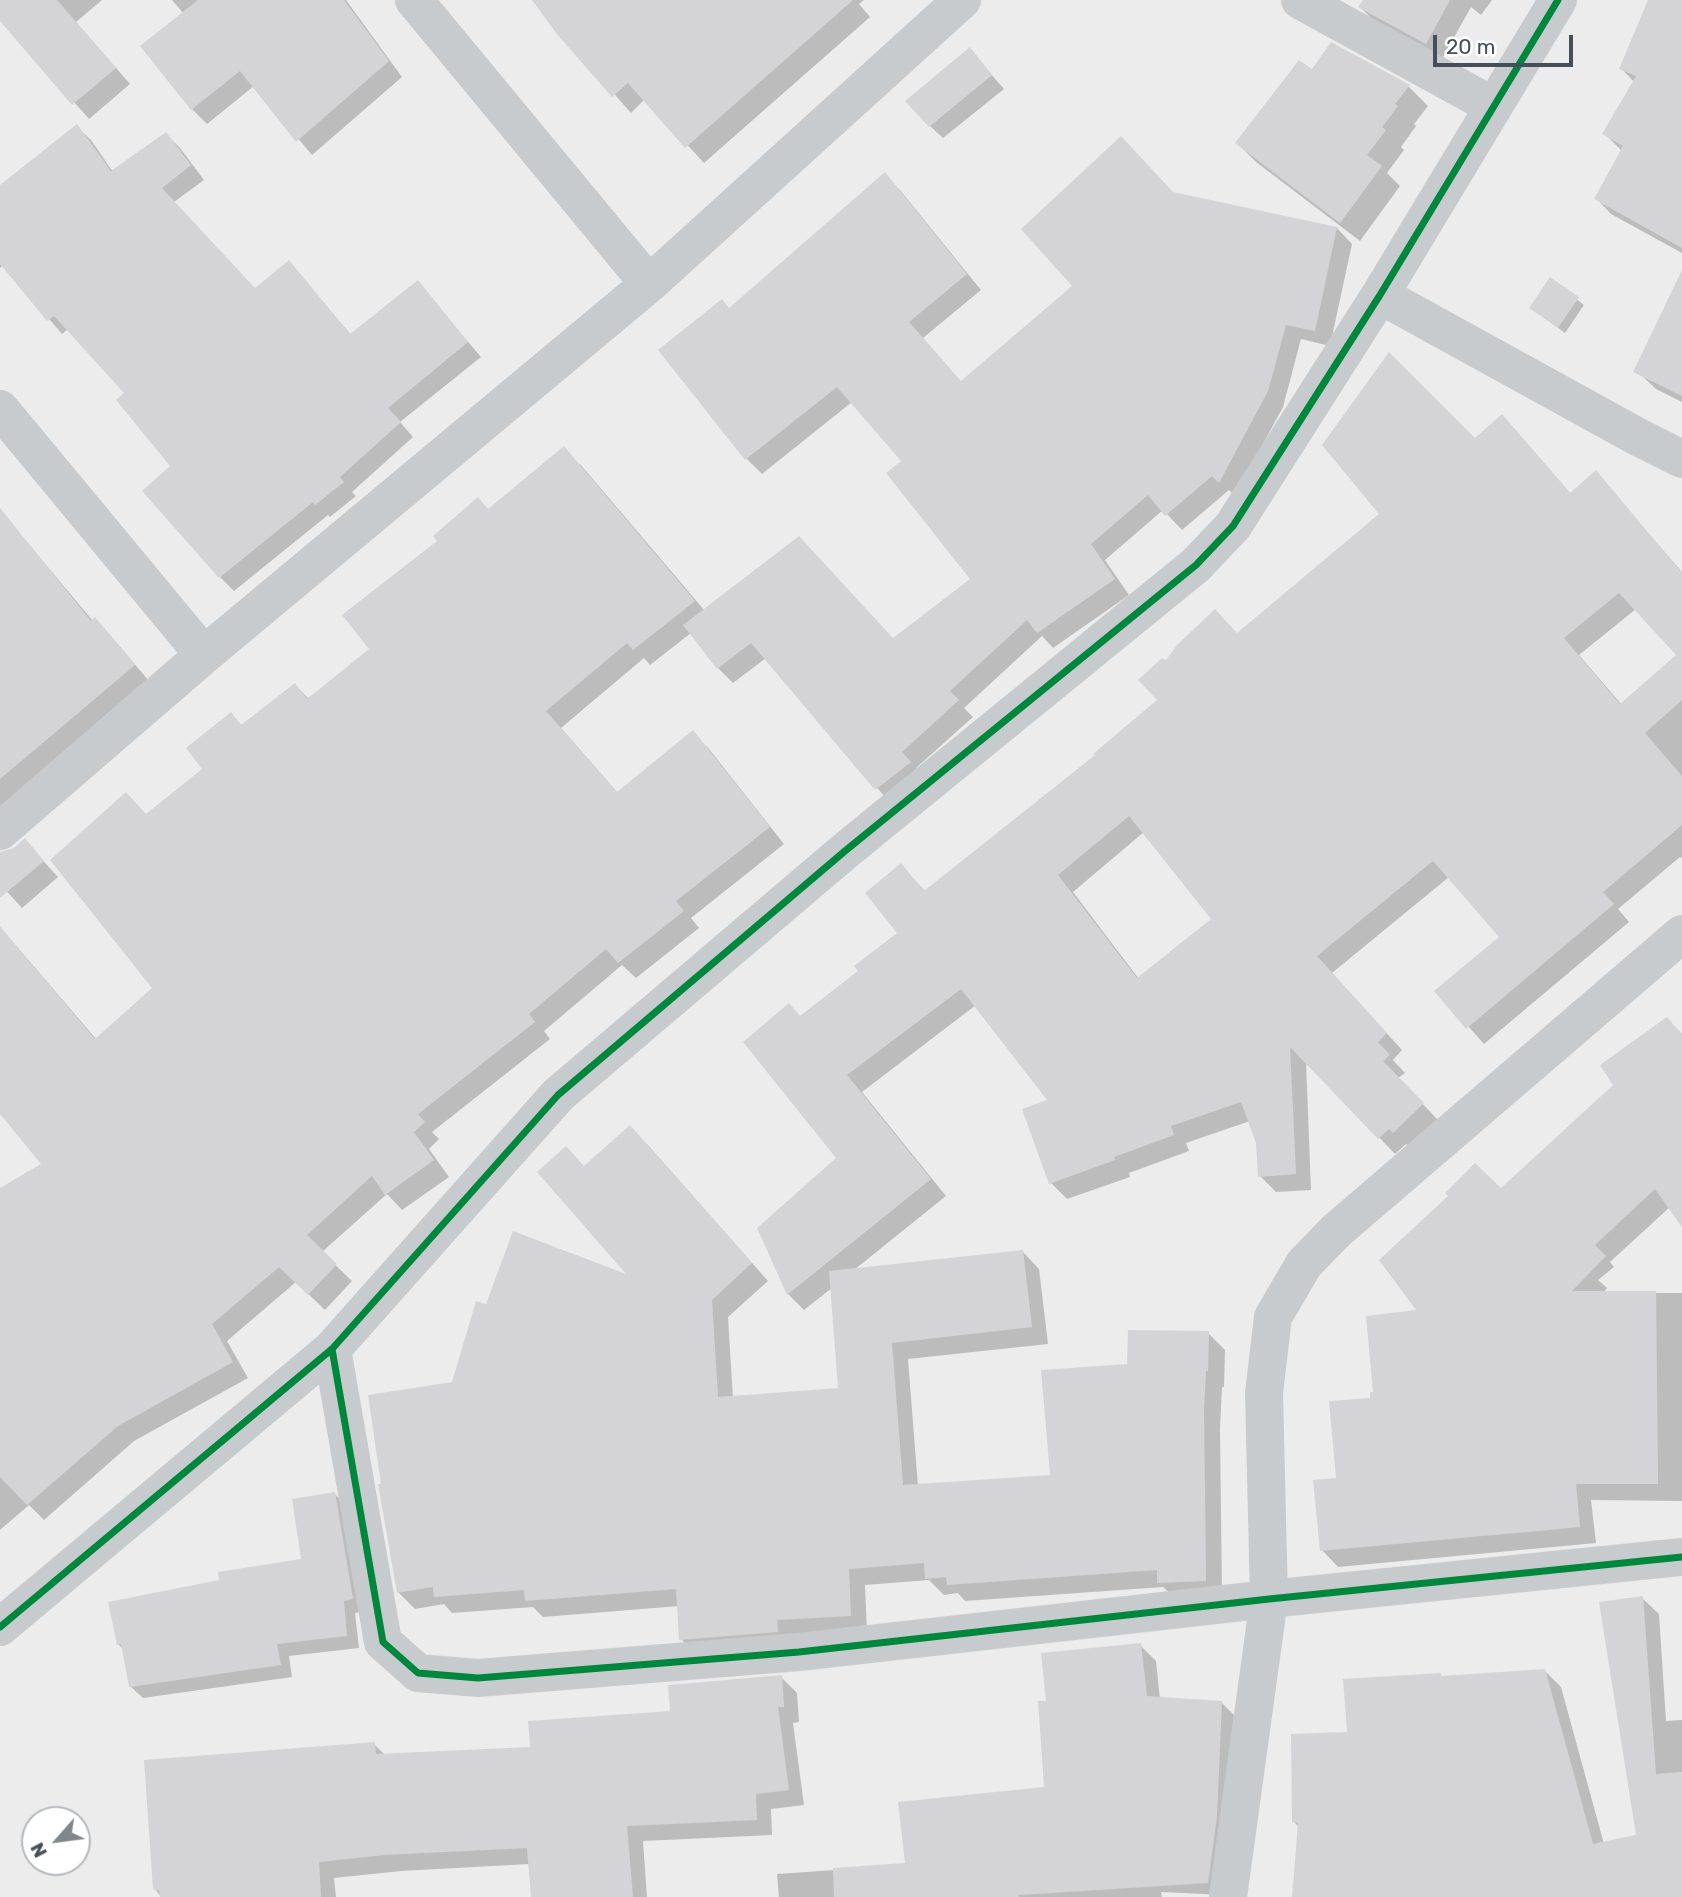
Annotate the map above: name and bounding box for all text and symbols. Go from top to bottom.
scale bar [1437,21,1577,65]
text: 20 m [1446,34,1495,59]
north arrow [21,1806,91,1876]
text: N [25,1839,52,1862]

